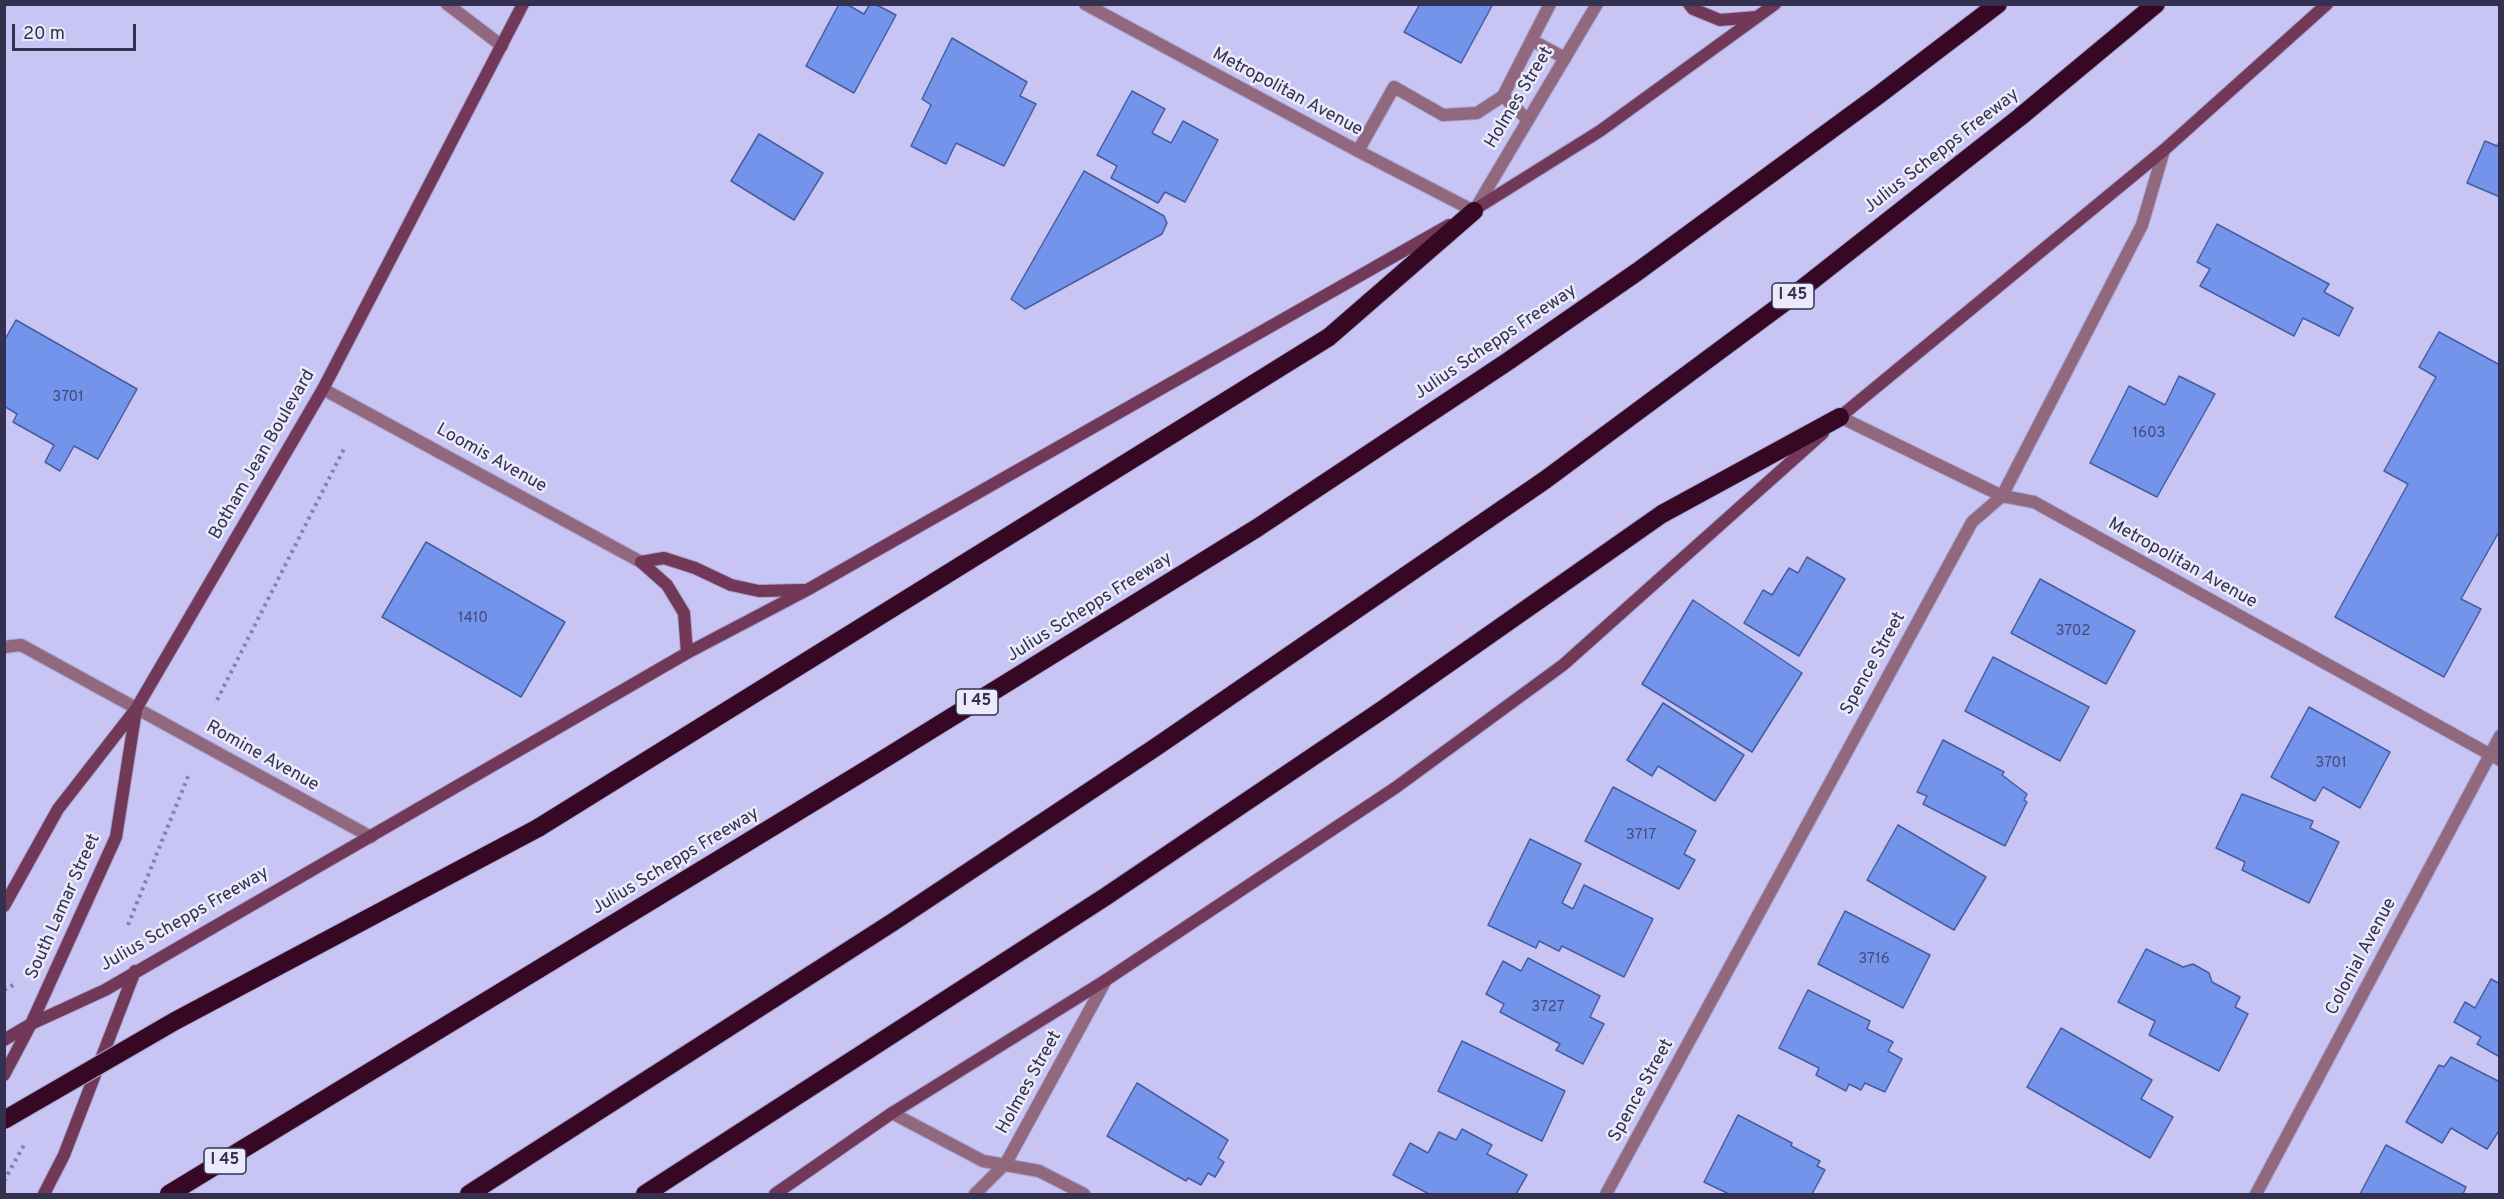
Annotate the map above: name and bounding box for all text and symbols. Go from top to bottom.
scale bar [15,12,140,50]
text: 20 m [23,23,65,46]
street label: Holmes Street [1481,43,1559,153]
street label: Metropolitan Avenue [1208,44,1366,142]
street label: Julius Schepps Freeway [1860,85,2024,219]
street label: Julius Schepps Freeway [1411,281,1581,405]
road number: I 45 [1772,283,1814,309]
street label: Botham Jean Boulevard [206,366,320,544]
house number: 3701 [52,389,84,407]
street label: Loomis Avenue [432,420,550,498]
house number: 1603 [2132,425,2166,443]
street label: Metropolitan Avenue [2104,514,2260,614]
street label: Julius Schepps Freeway [1003,548,1177,668]
street label: Spence Street [1837,609,1911,719]
house number: 1410 [458,610,488,628]
house number: 3702 [2055,623,2091,641]
road number: I 45 [956,689,998,715]
street label: Romine Avenue [202,717,322,797]
house number: 3701 [2315,755,2347,773]
street label: Julius Schepps Freeway [589,804,763,920]
house number: 3717 [1626,827,1656,845]
street label: South Lamar Street [22,831,106,983]
street label: Julius Schepps Freeway [97,863,273,977]
street label: Colonial Avenue [2322,895,2402,1019]
house number: 3716 [1858,951,1890,969]
house number: 3727 [1531,999,1565,1017]
street label: Holmes Street [993,1028,1067,1138]
street label: Spence Street [1605,1036,1679,1146]
road number: I 45 [204,1148,246,1174]

